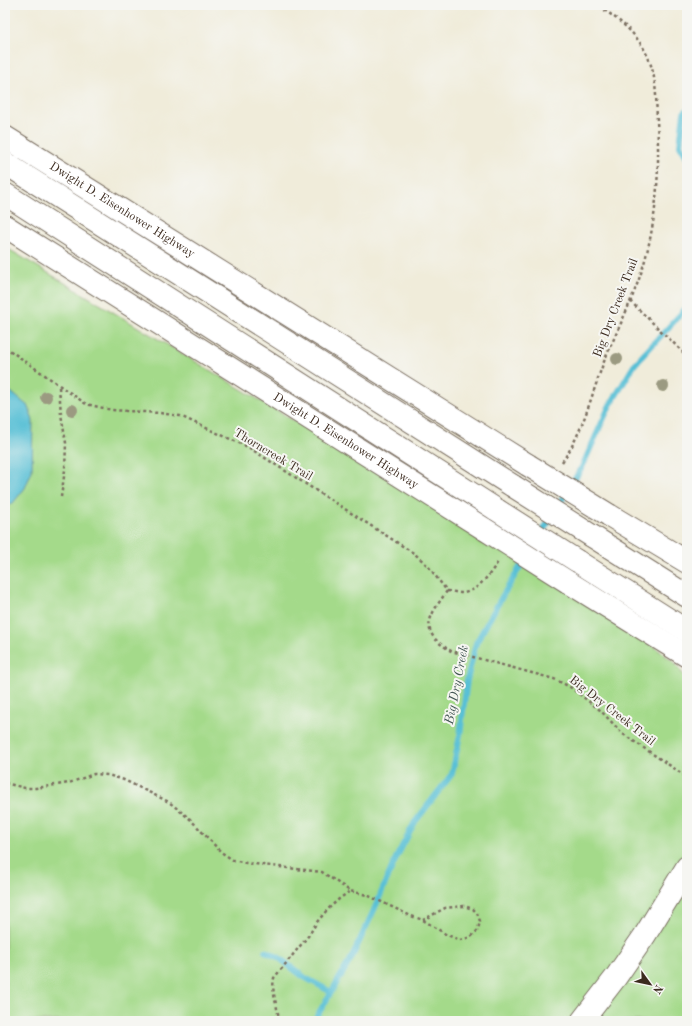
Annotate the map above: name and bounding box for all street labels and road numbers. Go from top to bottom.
street label: Dwight D. Eisenhower Highway [47,160,197,261]
street label: Big Dry Creek Trail [592,257,640,359]
street label: Dwight D. Eisenhower Highway [271,391,421,492]
street label: Thorncreek Trail [232,427,314,483]
street label: Big Dry Creek Trail [567,674,657,748]

